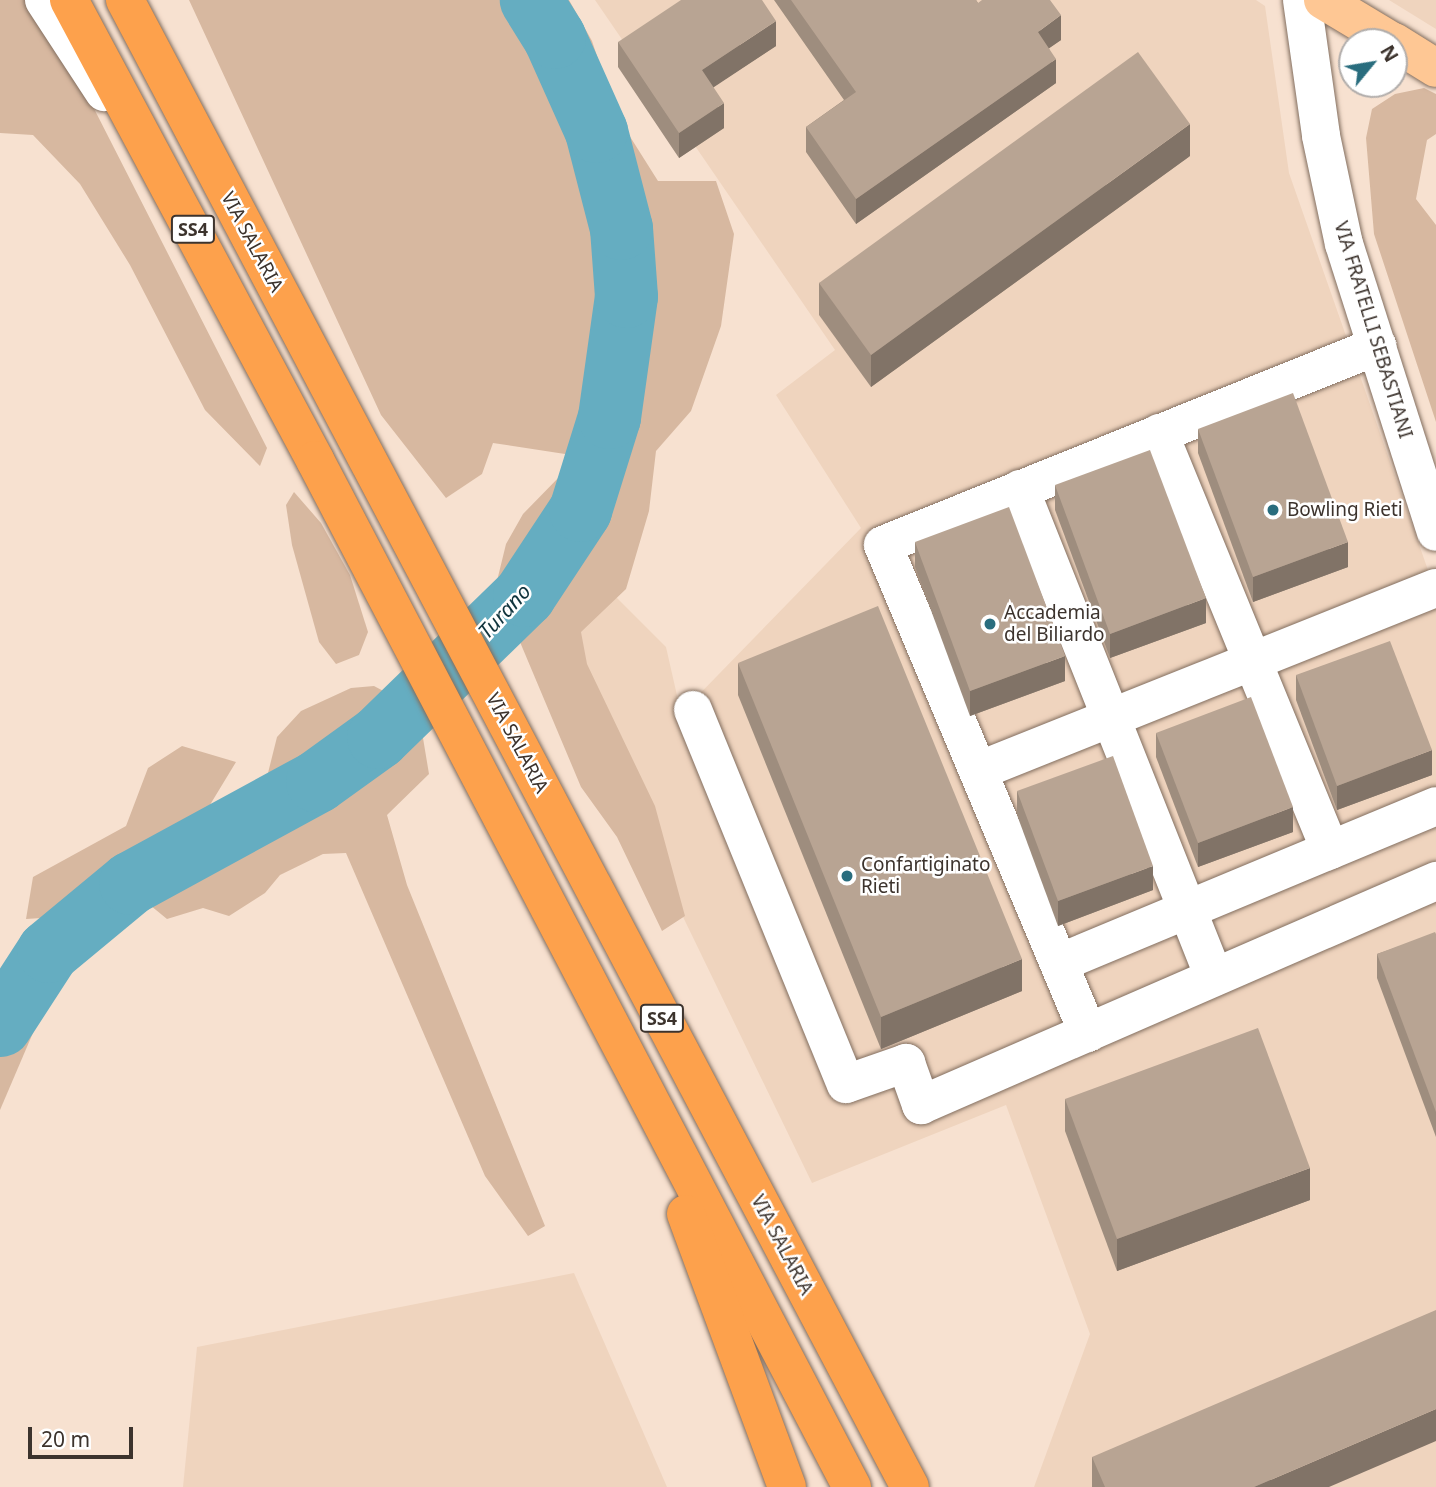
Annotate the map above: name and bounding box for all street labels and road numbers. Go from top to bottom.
street label: VIA SALARIA [216,188,288,296]
road number: SS4 [170,214,216,244]
street label: VIA FRATELLI SEBASTIANI [1329,219,1417,441]
street label: VIA SALARIA [481,689,553,797]
road number: SS4 [639,1003,685,1032]
street label: VIA SALARIA [746,1191,818,1299]

